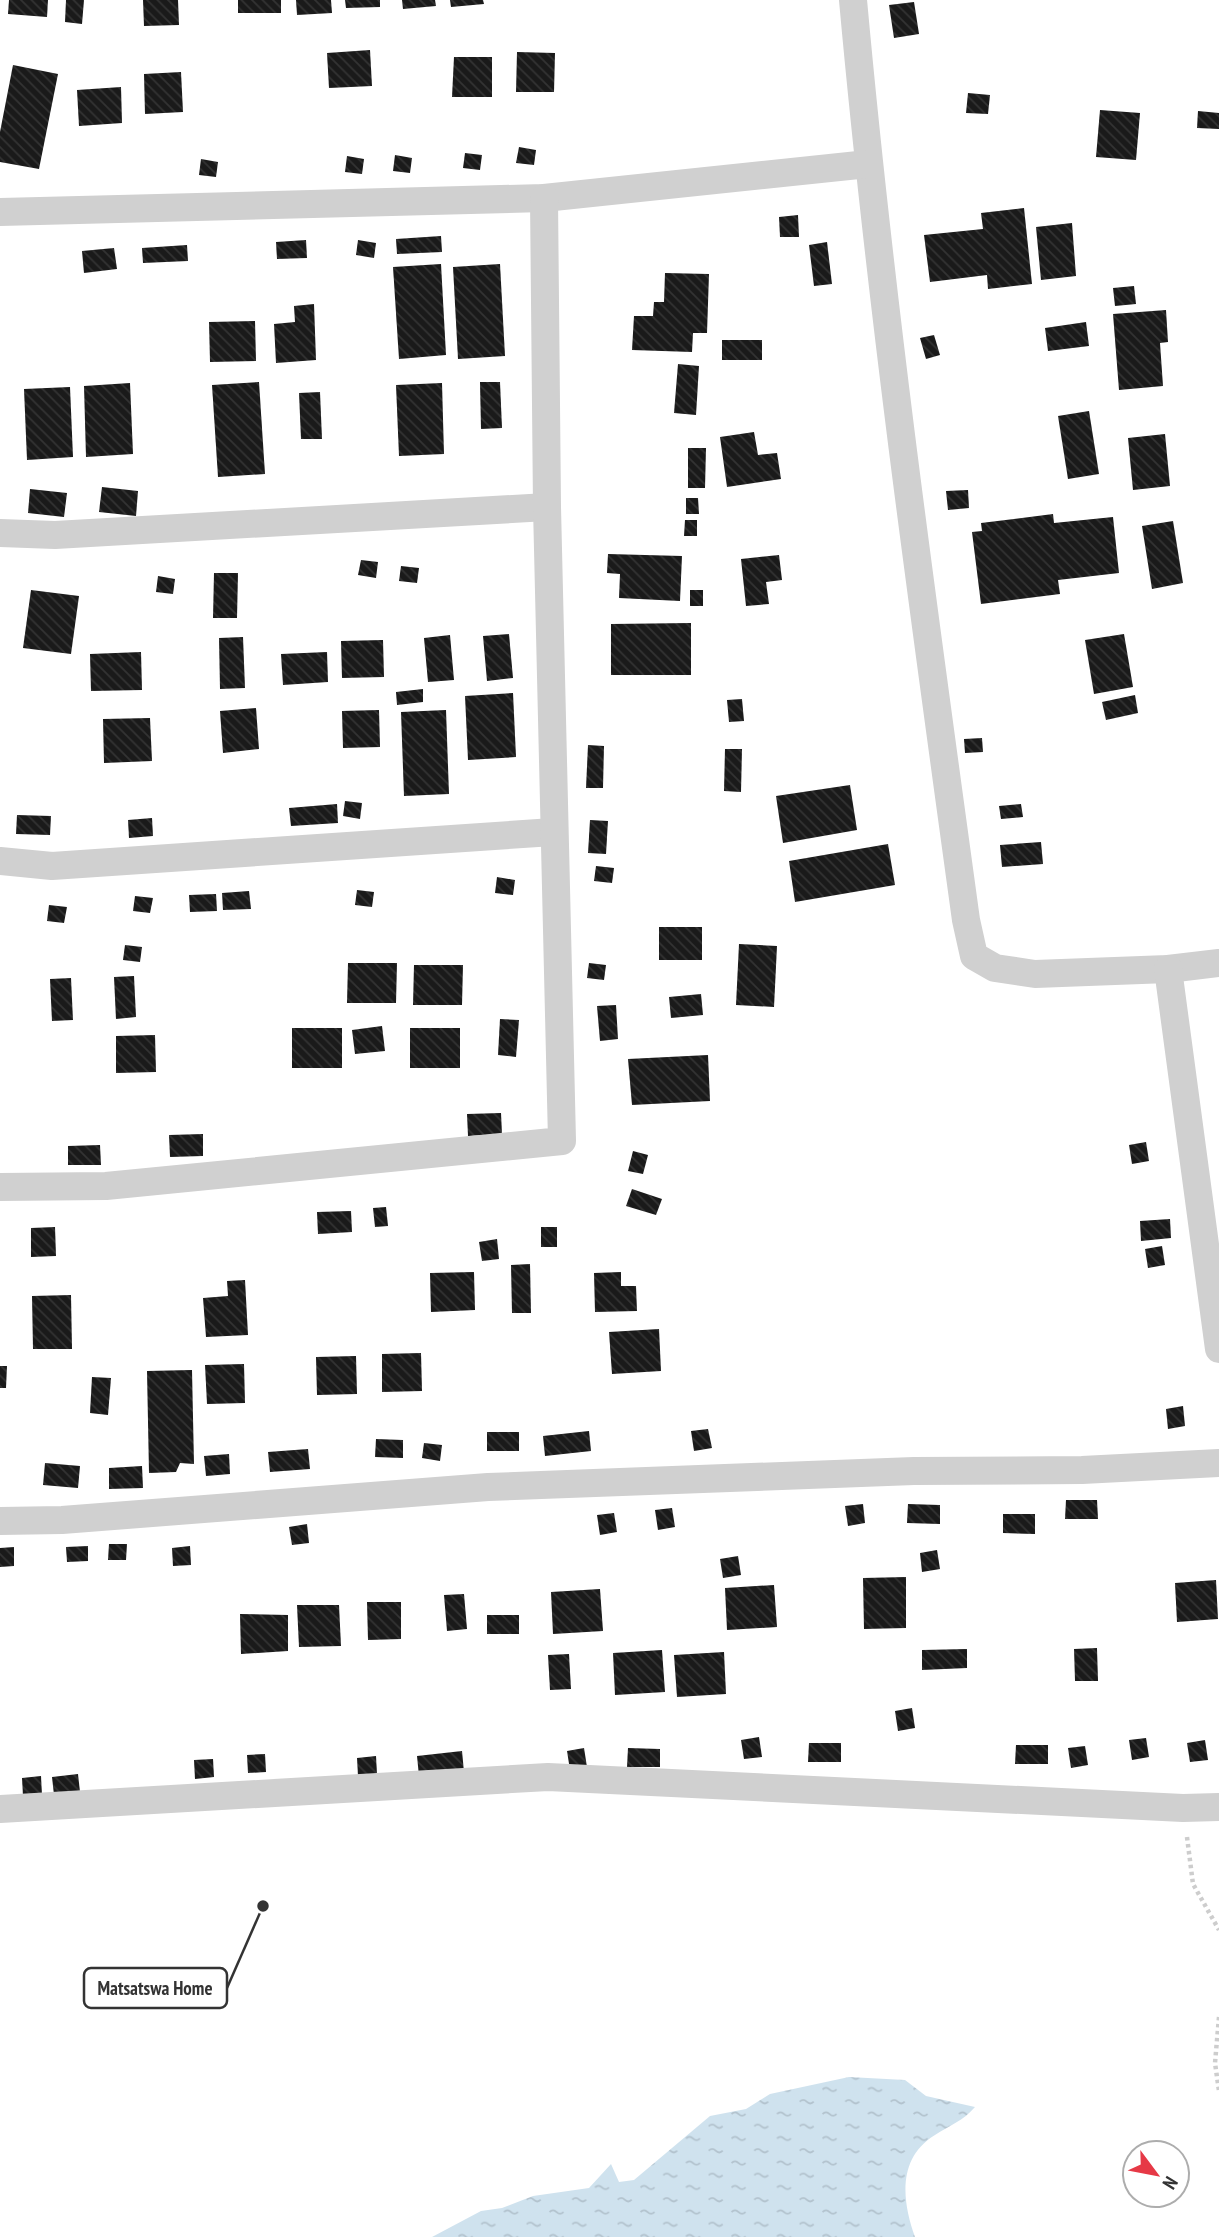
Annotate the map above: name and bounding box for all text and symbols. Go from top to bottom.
callout: Matsatswa Home [84,1968,227,2008]
text: Matsatswa Home [97,1976,213,2000]
north arrow [1121,2139,1191,2209]
text: N [1158,2172,1183,2194]

